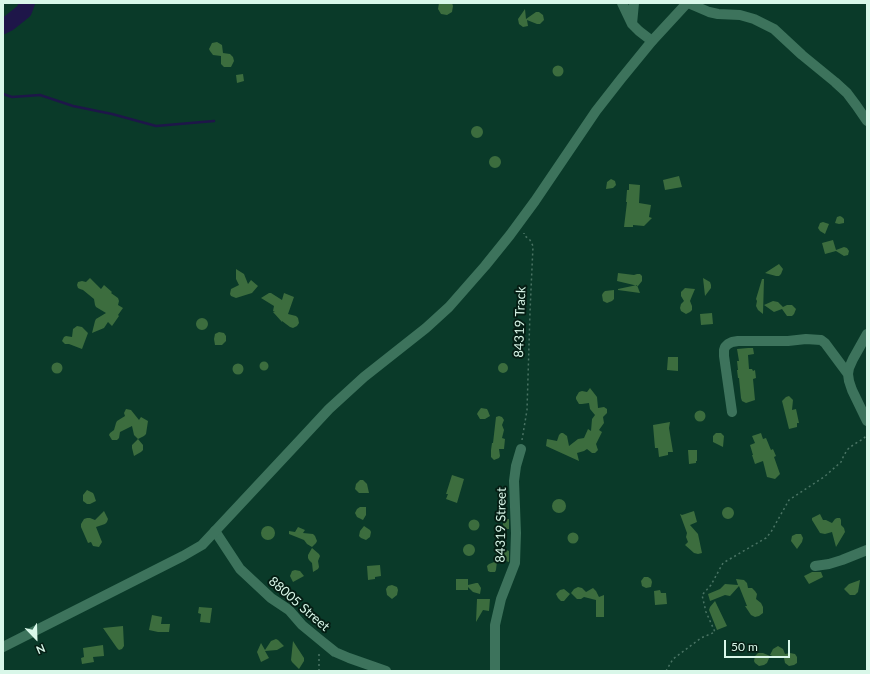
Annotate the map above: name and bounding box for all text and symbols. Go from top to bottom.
street label: 84319 Track [511,286,529,358]
street label: 84319 Street [493,487,509,563]
street label: 88005 Street [265,573,333,635]
north arrow [16,618,56,658]
scale bar [726,632,792,658]
text: 50 m [731,639,758,654]
text: N [34,642,47,657]

